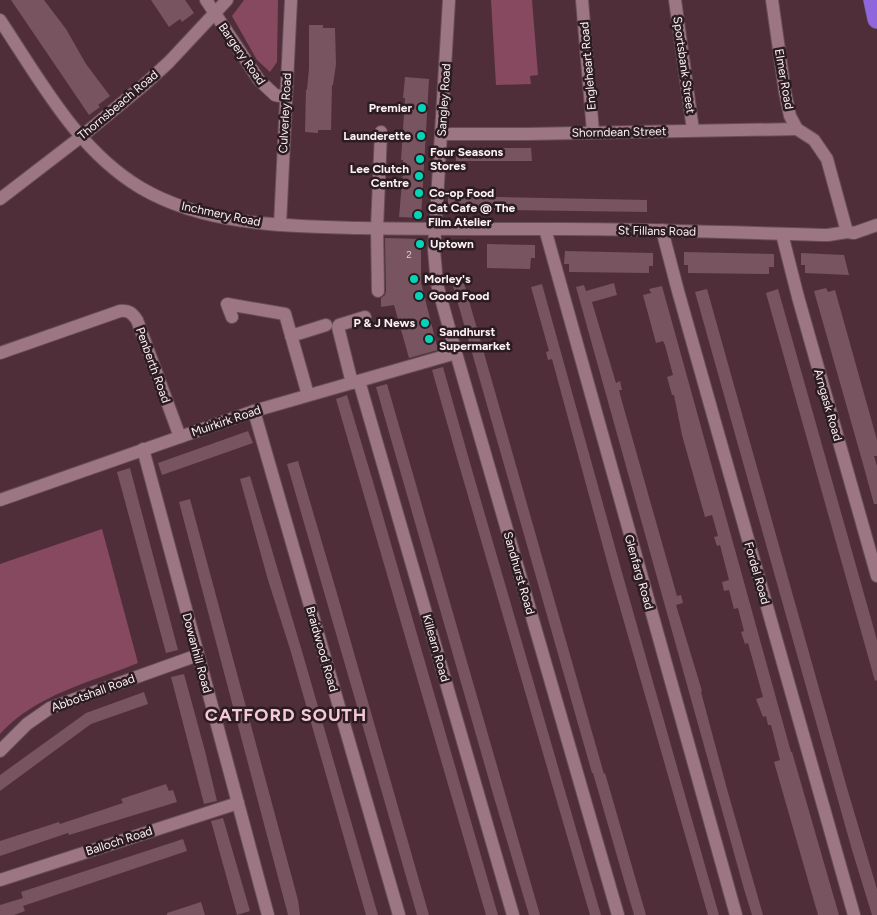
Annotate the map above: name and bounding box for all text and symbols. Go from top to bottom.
street label: Sportsbank Street [670,16,698,115]
street label: Bargery Road [216,20,268,88]
street label: Engleheart Road [577,21,599,111]
street label: Elmer Road [772,48,796,110]
street label: Sangley Road [434,63,454,137]
street label: Thornsbeach Road [75,67,161,143]
street label: Culverley Road [276,72,294,154]
place label: Premier [369,101,412,115]
marker: Premier [416,102,428,114]
street label: Shorndean Street [572,124,667,140]
place label: Launderette [343,129,411,143]
marker: Launderette [415,130,427,142]
place label: Four Seasons Stores [430,145,503,173]
marker: Four Seasons Stores [414,153,426,165]
place label: Lee Clutch Centre [350,162,409,190]
marker: Lee Clutch Centre [413,170,425,182]
place label: Co-op Food [429,186,494,200]
marker: Co-op Food [413,187,425,199]
street label: Inchmery Road [180,199,262,229]
place label: Cat Cafe @ The Film Atelier [428,201,516,229]
marker: Cat Cafe @ The Film Atelier [412,209,424,221]
street label: St Fillans Road [618,223,696,239]
place label: Uptown [430,237,474,251]
marker: Uptown [414,238,426,250]
house number: 2 [406,248,412,261]
place label: Morley's [424,272,471,286]
marker: Morley's [408,273,420,285]
place label: Good Food [429,289,490,303]
marker: Good Food [413,290,425,302]
place label: P & J News [354,316,415,330]
marker: P & J News [419,317,431,329]
street label: Penberth Road [133,325,173,405]
place label: Sandhurst Supermarket [439,325,511,353]
marker: Sandhurst Supermarket [423,333,435,345]
street label: Arngask Road [811,367,845,443]
street label: Muirkirk Road [189,403,263,439]
street label: Sandhurst Road [501,530,537,616]
street label: Glenfarg Road [622,533,656,611]
street label: Fordel Road [741,540,773,606]
street label: Braidwood Road [303,605,341,693]
street label: Dowanhill Road [180,611,214,695]
street label: Killearn Road [420,613,452,683]
street label: Abbotshall Road [49,671,137,715]
district label: CATFORD SOUTH [205,704,367,726]
street label: Balloch Road [84,824,154,858]

